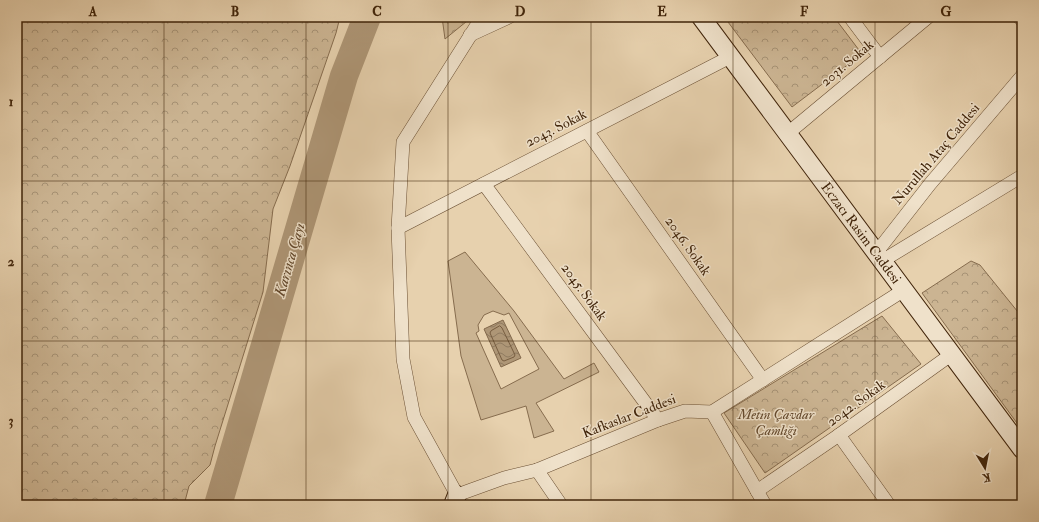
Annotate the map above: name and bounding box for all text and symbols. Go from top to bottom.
text: A [88,4,98,20]
text: B [231,4,239,20]
text: C [372,4,382,20]
text: D [515,4,526,20]
text: E [657,4,667,20]
text: F [800,4,809,20]
text: G [941,4,952,20]
street label: 2031. Sokak [817,36,877,90]
text: 1 [9,94,14,110]
street label: Nurullah Ataç Caddesi [889,100,984,208]
street label: 2043. Sokak [523,105,590,151]
street label: Eczacı Rasim Caddesi [817,179,905,287]
street label: 2046. Sokak [662,213,715,279]
water label: Karınca Çayı [270,221,310,300]
text: 2 [8,254,15,270]
street label: 2045. Sokak [557,260,611,324]
street label: 2042. Sokak [823,376,889,430]
street label: Kafkaslar Caddesi [580,390,678,442]
park label: Metin Çavdar Çamlığı [737,406,815,439]
text: 3 [9,413,14,429]
north arrow [965,448,1005,488]
text: K [980,470,992,485]

